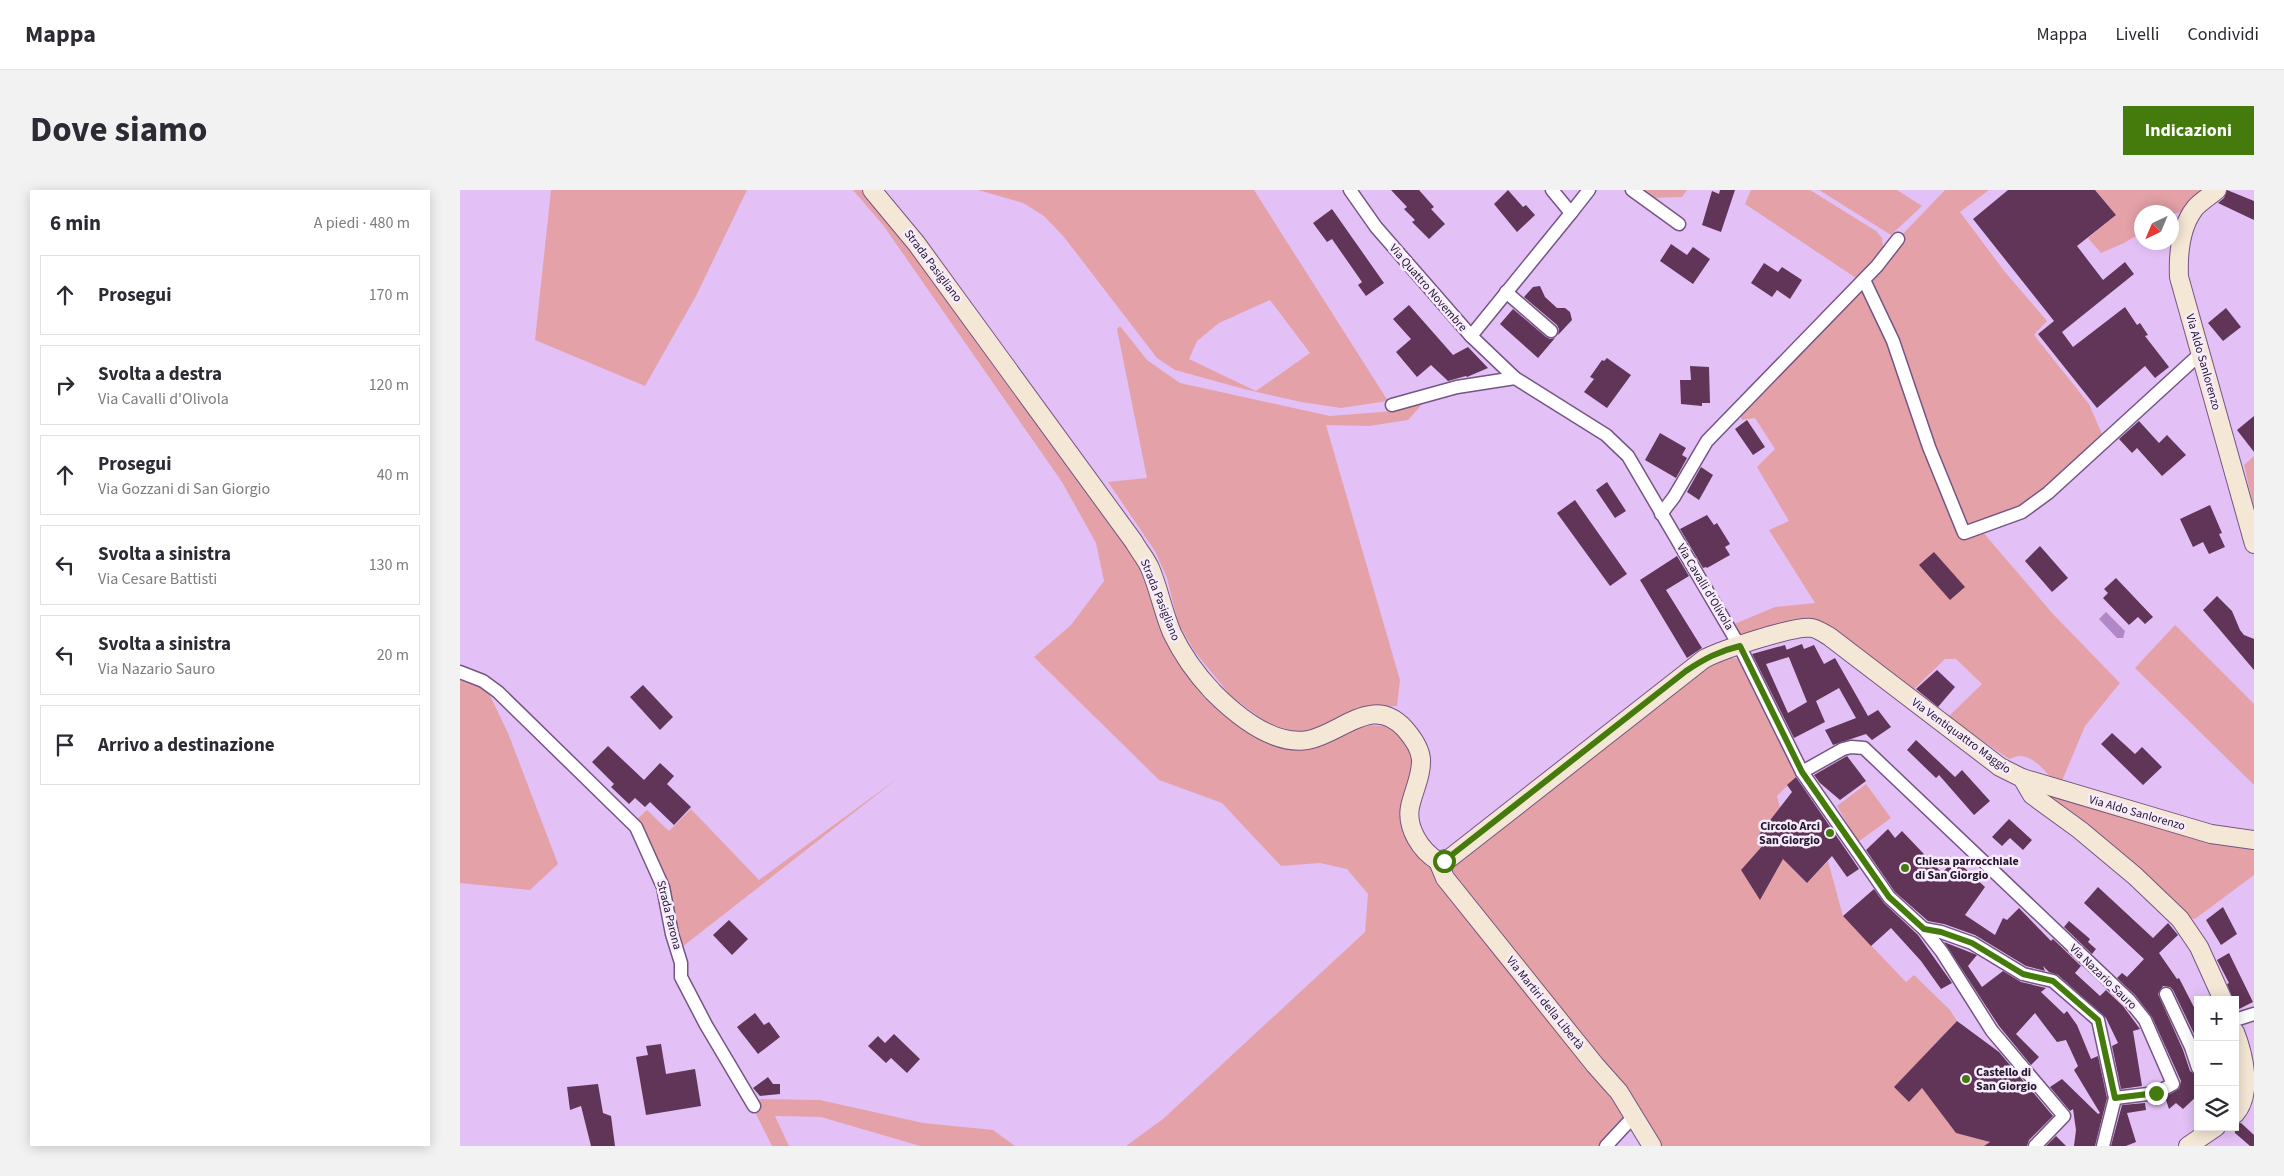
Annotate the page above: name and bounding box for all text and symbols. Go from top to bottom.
text: Mappa [25,17,96,52]
text: Mappa [2036,22,2087,47]
text: Livelli [2115,22,2159,47]
text: Condividi [2187,22,2259,47]
text: Dove siamo [30,105,208,155]
button: Indicazioni [2123,106,2254,155]
north arrow [2134,205,2179,250]
text: 6 min [50,208,101,238]
text: A piedi · 480 m [314,212,410,234]
street label: Strada Pasigliano [900,226,966,306]
street label: Via Quattro Novembre [1385,240,1471,336]
icon: ahead [51,281,79,309]
text: Prosegui [98,282,171,309]
text: 170 m [369,284,409,306]
street label: Via Aldo Sanlorenzo [2181,312,2225,412]
text: Svolta a destra [98,361,222,388]
icon: right [51,371,79,399]
text: 120 m [369,374,409,396]
text: Via Cavalli d'Olivola [98,388,229,410]
text: Prosegui [98,451,171,478]
icon: ahead [51,461,79,489]
text: 40 m [377,464,409,486]
text: Via Gozzani di San Giorgio [98,478,270,500]
text: Svolta a sinistra [98,541,231,568]
street label: Via Cavalli d'Olivola [1672,541,1738,633]
icon: left [51,551,79,579]
text: 130 m [369,554,409,576]
street label: Strada Pasigliano [1136,557,1184,643]
text: Via Cesare Battisti [98,568,217,590]
text: Svolta a sinistra [98,631,231,658]
icon: left [51,641,79,669]
text: 20 m [377,644,409,666]
text: Via Nazario Sauro [98,658,215,680]
street label: Via Ventiquattro Maggio [1908,694,2014,778]
icon: arrive [51,731,79,759]
text: Arrivo a destinazione [98,732,275,759]
street label: Via Aldo Sanlorenzo [2087,791,2187,835]
place label: Circolo Arci San Giorgio [1759,818,1820,849]
marker: Circolo Arci San Giorgio [1824,827,1836,839]
route start [1433,850,1456,873]
place label: Chiesa parrocchiale di San Giorgio [1915,853,2019,884]
marker: Chiesa parrocchiale di San Giorgio [1899,862,1911,874]
street label: Strada Parona [652,879,686,951]
street label: Via Nazario Sauro [2066,940,2140,1014]
street label: Via Martiri della Libertà [1502,953,1588,1053]
map controls [2194,996,2239,1131]
button: + [2194,996,2239,1041]
button: − [2194,1041,2239,1086]
place label: Castello di San Giorgio [1976,1064,2037,1095]
marker: Castello di San Giorgio [1960,1073,1972,1085]
route end [2145,1082,2168,1105]
button: layers [2194,1086,2239,1131]

